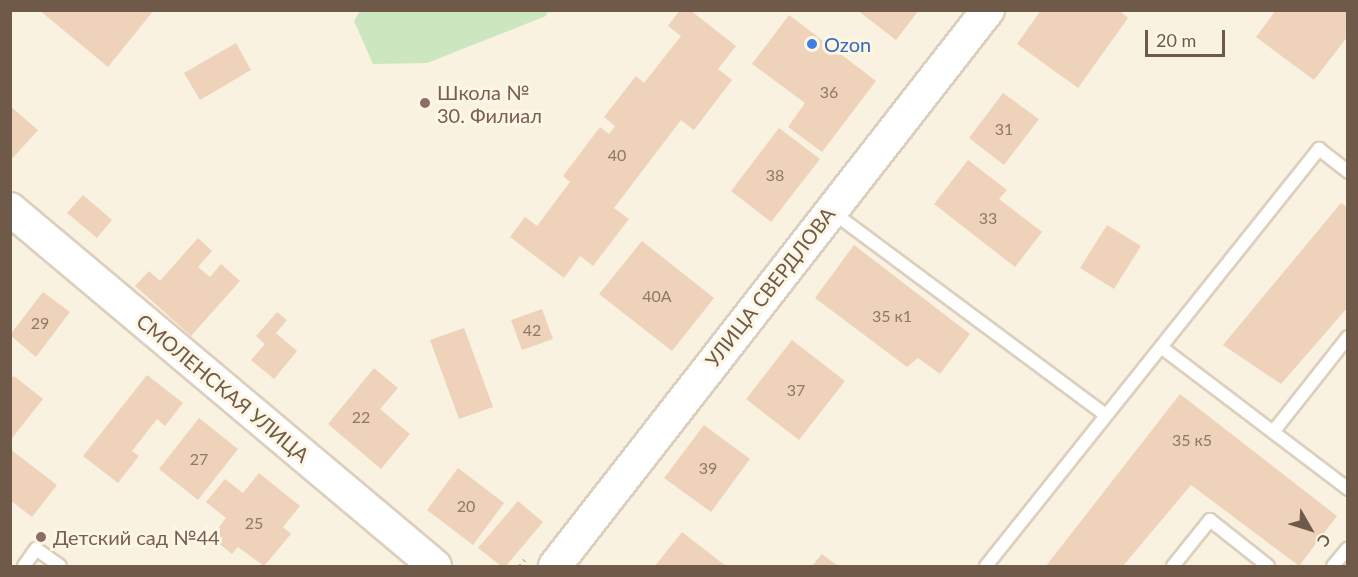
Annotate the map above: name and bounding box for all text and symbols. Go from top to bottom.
scale bar [1148,18,1228,56]
text: 20 m [1156,29,1196,51]
place label: Ozon [824,32,871,56]
marker: Ozon [805,37,819,51]
place label: Школа № 30. Филиал [437,80,542,127]
house number: 36 [820,82,838,102]
marker: Школа № 30. Филиал [418,96,432,110]
house number: 31 [995,119,1013,139]
house number: 40 [608,145,626,165]
house number: 38 [766,165,784,185]
street label: УЛИЦА СВЕРДЛОВА [700,202,840,372]
house number: 33 [979,208,997,228]
house number: 40А [642,286,672,306]
house number: 35 к1 [872,306,912,326]
street label: СМОЛЕНСКАЯ УЛИЦА [132,309,314,467]
house number: 29 [31,313,49,333]
house number: 42 [523,320,541,340]
house number: 37 [787,380,805,400]
house number: 22 [352,407,370,427]
house number: 35 к5 [1172,430,1212,450]
house number: 27 [190,449,208,469]
house number: 39 [699,458,717,478]
house number: 20 [457,496,475,516]
north arrow [1280,499,1340,559]
house number: 25 [245,513,263,533]
place label: Детский сад №44 [53,525,220,549]
marker: Детский сад №44 [34,530,48,544]
text: С [1314,531,1335,551]

